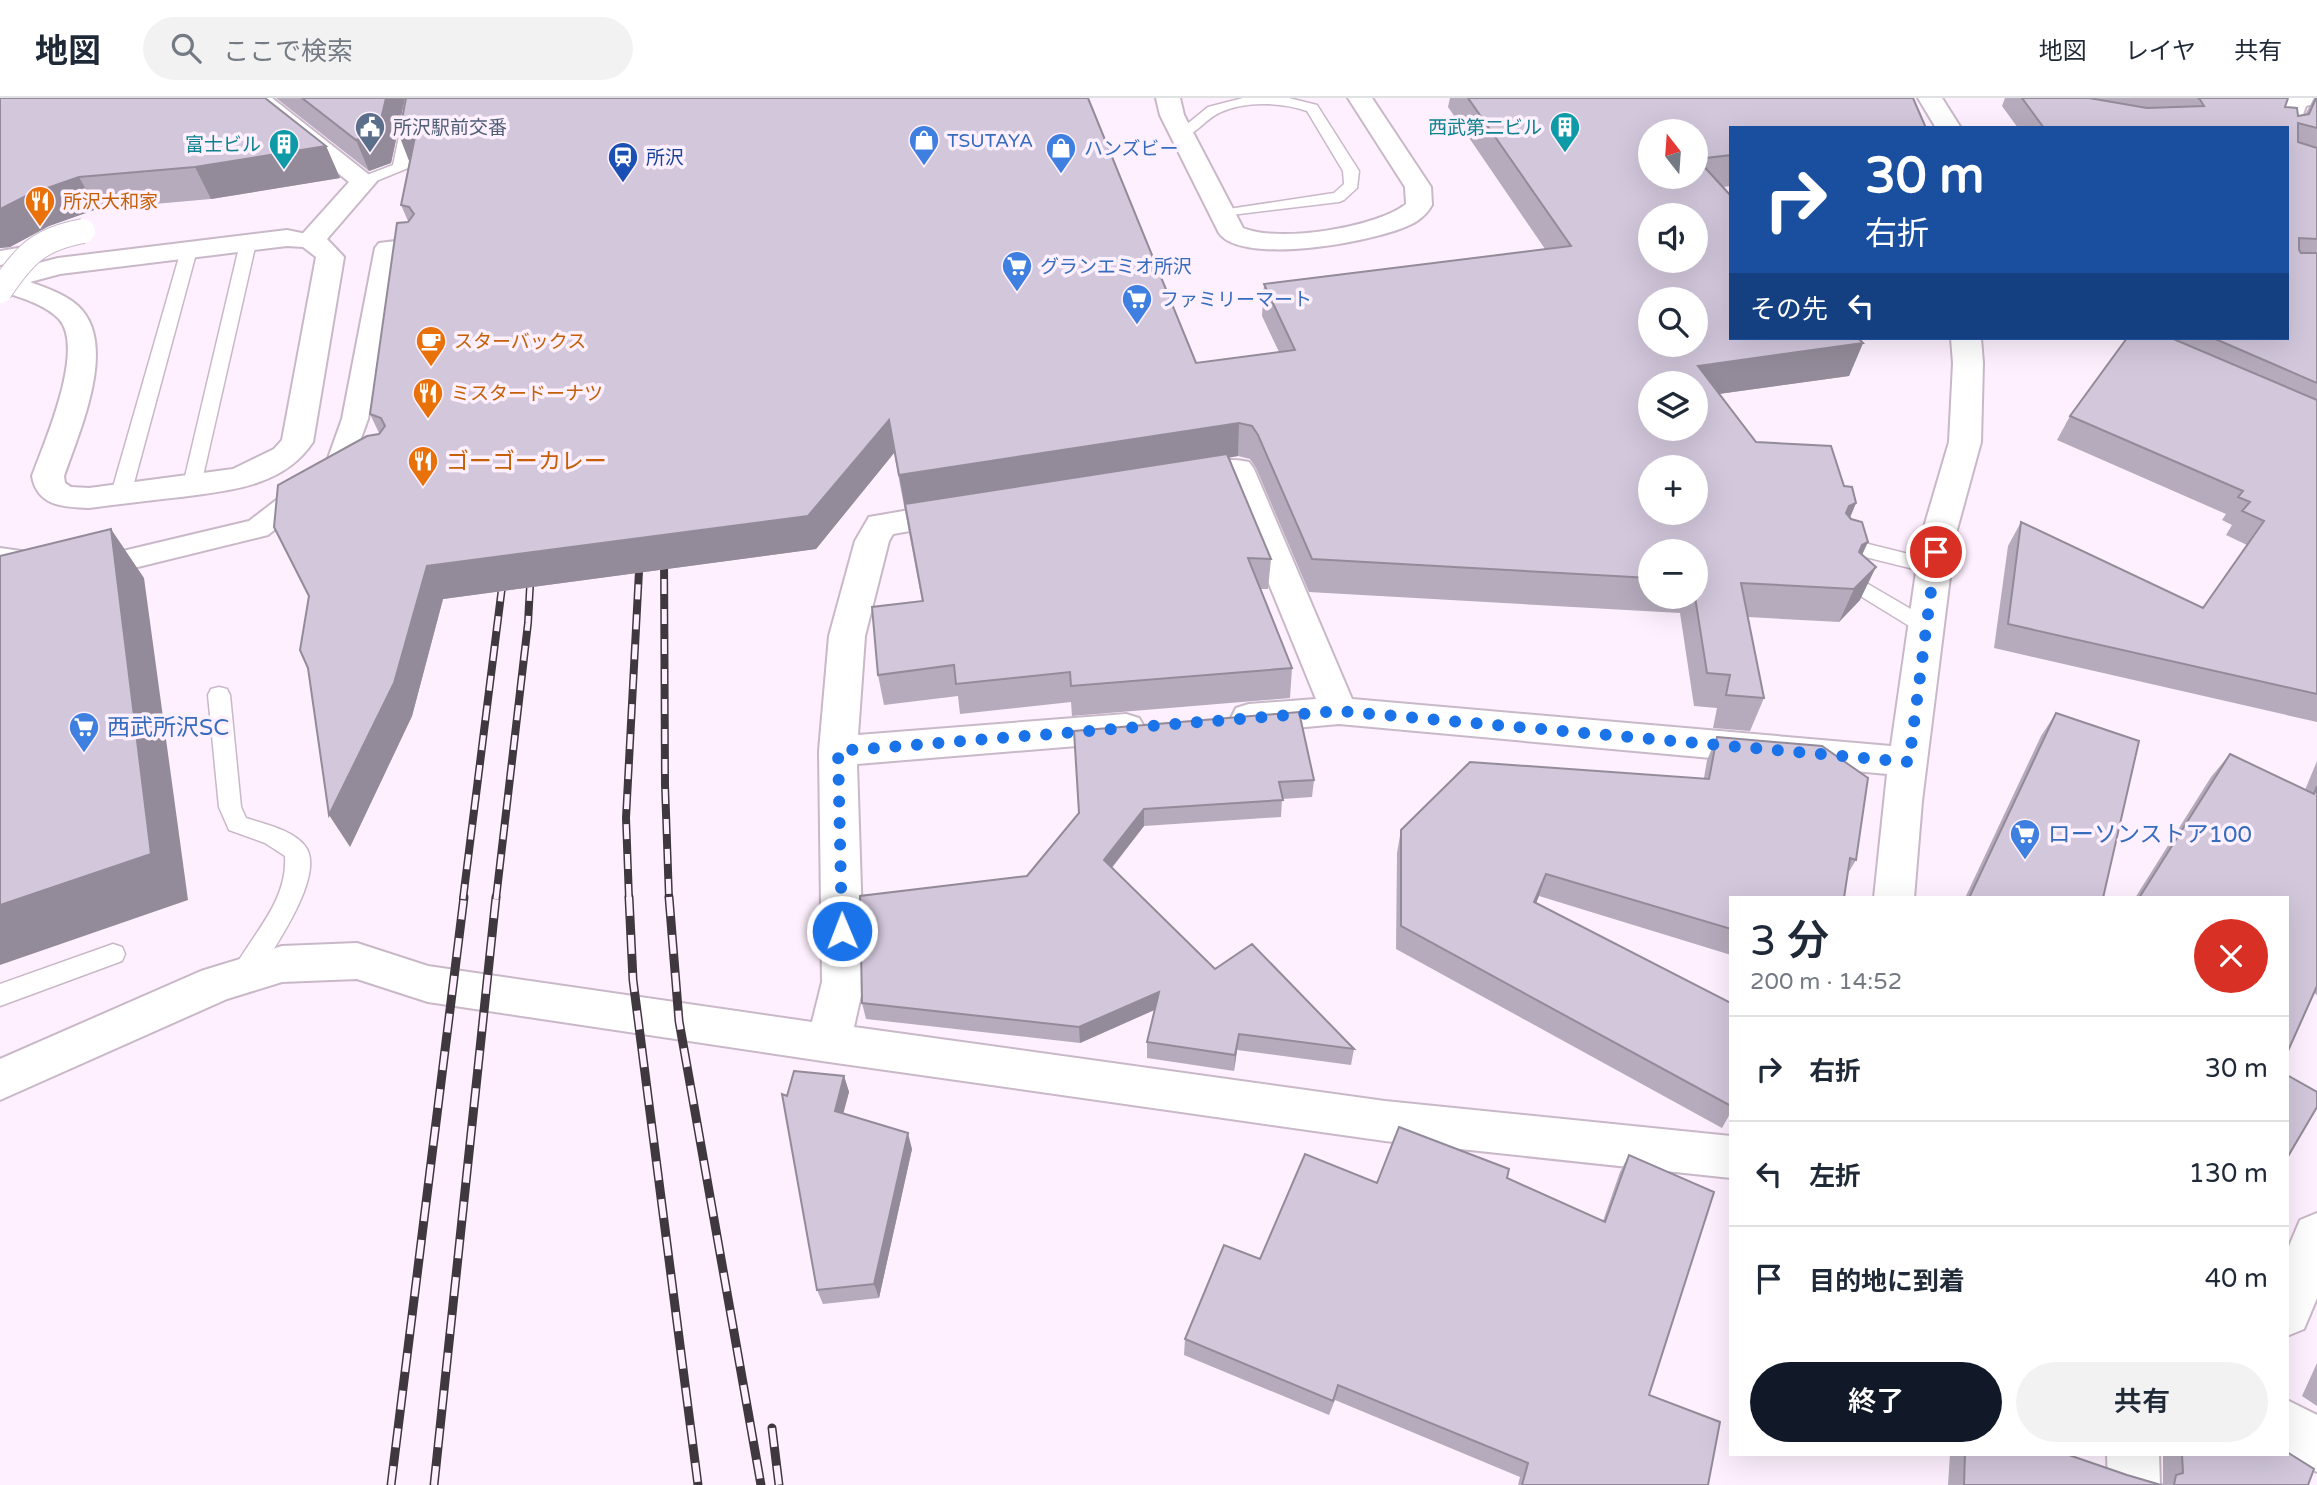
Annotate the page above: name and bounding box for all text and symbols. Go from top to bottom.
search box [143,17,633,80]
icon: search [167,29,205,67]
text: 地図 [35,32,101,71]
text: ここで検索 [223,36,353,67]
text: 地図 [2039,37,2087,66]
text: レイヤ [2125,37,2196,66]
text: 共有 [2234,37,2282,66]
public building icon: 所沢駅前交番 [353,110,387,154]
building icon: 西武第二ビル [1548,110,1582,154]
place label: 所沢駅前交番 [393,117,507,139]
place label: 西武第二ビル [1428,117,1542,139]
north arrow [1638,119,1708,189]
map controls [1638,119,1708,609]
shop icon: TSUTAYA [907,123,941,167]
building icon: 富士ビル [267,127,301,171]
place label: TSUTAYA [947,130,1033,152]
shop icon: ハンズビー [1044,131,1078,175]
place label: 富士ビル [185,134,261,156]
place label: ハンズビー [1084,138,1179,160]
station icon: 所沢 [606,140,640,184]
place label: 所沢 [646,147,684,169]
text: 30 m [1865,147,1984,206]
icon: right [1750,154,1841,245]
restaurant icon: 所沢大和家 [23,184,57,228]
place label: 所沢大和家 [63,191,158,213]
button: sound [1638,203,1708,273]
text: 右折 [1865,215,1929,253]
supermarket icon: グランエミオ所沢 [1000,249,1034,293]
place label: グランエミオ所沢 [1040,256,1192,278]
supermarket icon: ファミリーマート [1120,282,1154,326]
button: search [1638,287,1708,357]
icon: left [1842,287,1880,325]
place label: ファミリーマート [1160,289,1312,311]
text: その先 [1750,294,1828,325]
cafe icon: スターバックス [414,324,448,368]
place label: スターバックス [454,331,586,353]
button: layers [1638,371,1708,441]
restaurant icon: ミスタードーナツ [411,376,445,420]
place label: ミスタードーナツ [451,383,603,405]
restaurant icon: ゴーゴーカレー [406,444,440,488]
place label: ゴーゴーカレー [446,448,607,476]
button: + [1638,455,1708,525]
pin [1906,522,1966,582]
icon: arrive [1917,533,1955,571]
button: − [1638,539,1708,609]
supermarket icon: 西武所沢SC [67,710,101,754]
place label: 西武所沢SC [107,714,229,742]
supermarket icon: ローソンストア100 [2008,817,2042,861]
place label: ローソンストア100 [2048,821,2252,849]
position arrow [805,894,879,968]
text: 3 分 [1750,916,1829,967]
button: close [2194,919,2268,993]
text: 200 m · 14:52 [1750,968,1902,996]
icon: right [1750,1050,1788,1088]
text: 30 m [2205,1053,2268,1084]
text: 右折 [1809,1056,1861,1087]
icon: left [1750,1155,1788,1193]
text: 130 m [2188,1158,2268,1189]
text: 左折 [1809,1161,1861,1192]
icon: arrive [1750,1260,1788,1298]
text: 40 m [2205,1263,2268,1294]
text: 目的地に到着 [1809,1266,1965,1297]
button: 終了 [1750,1362,2002,1442]
button: 共有 [2016,1362,2268,1442]

